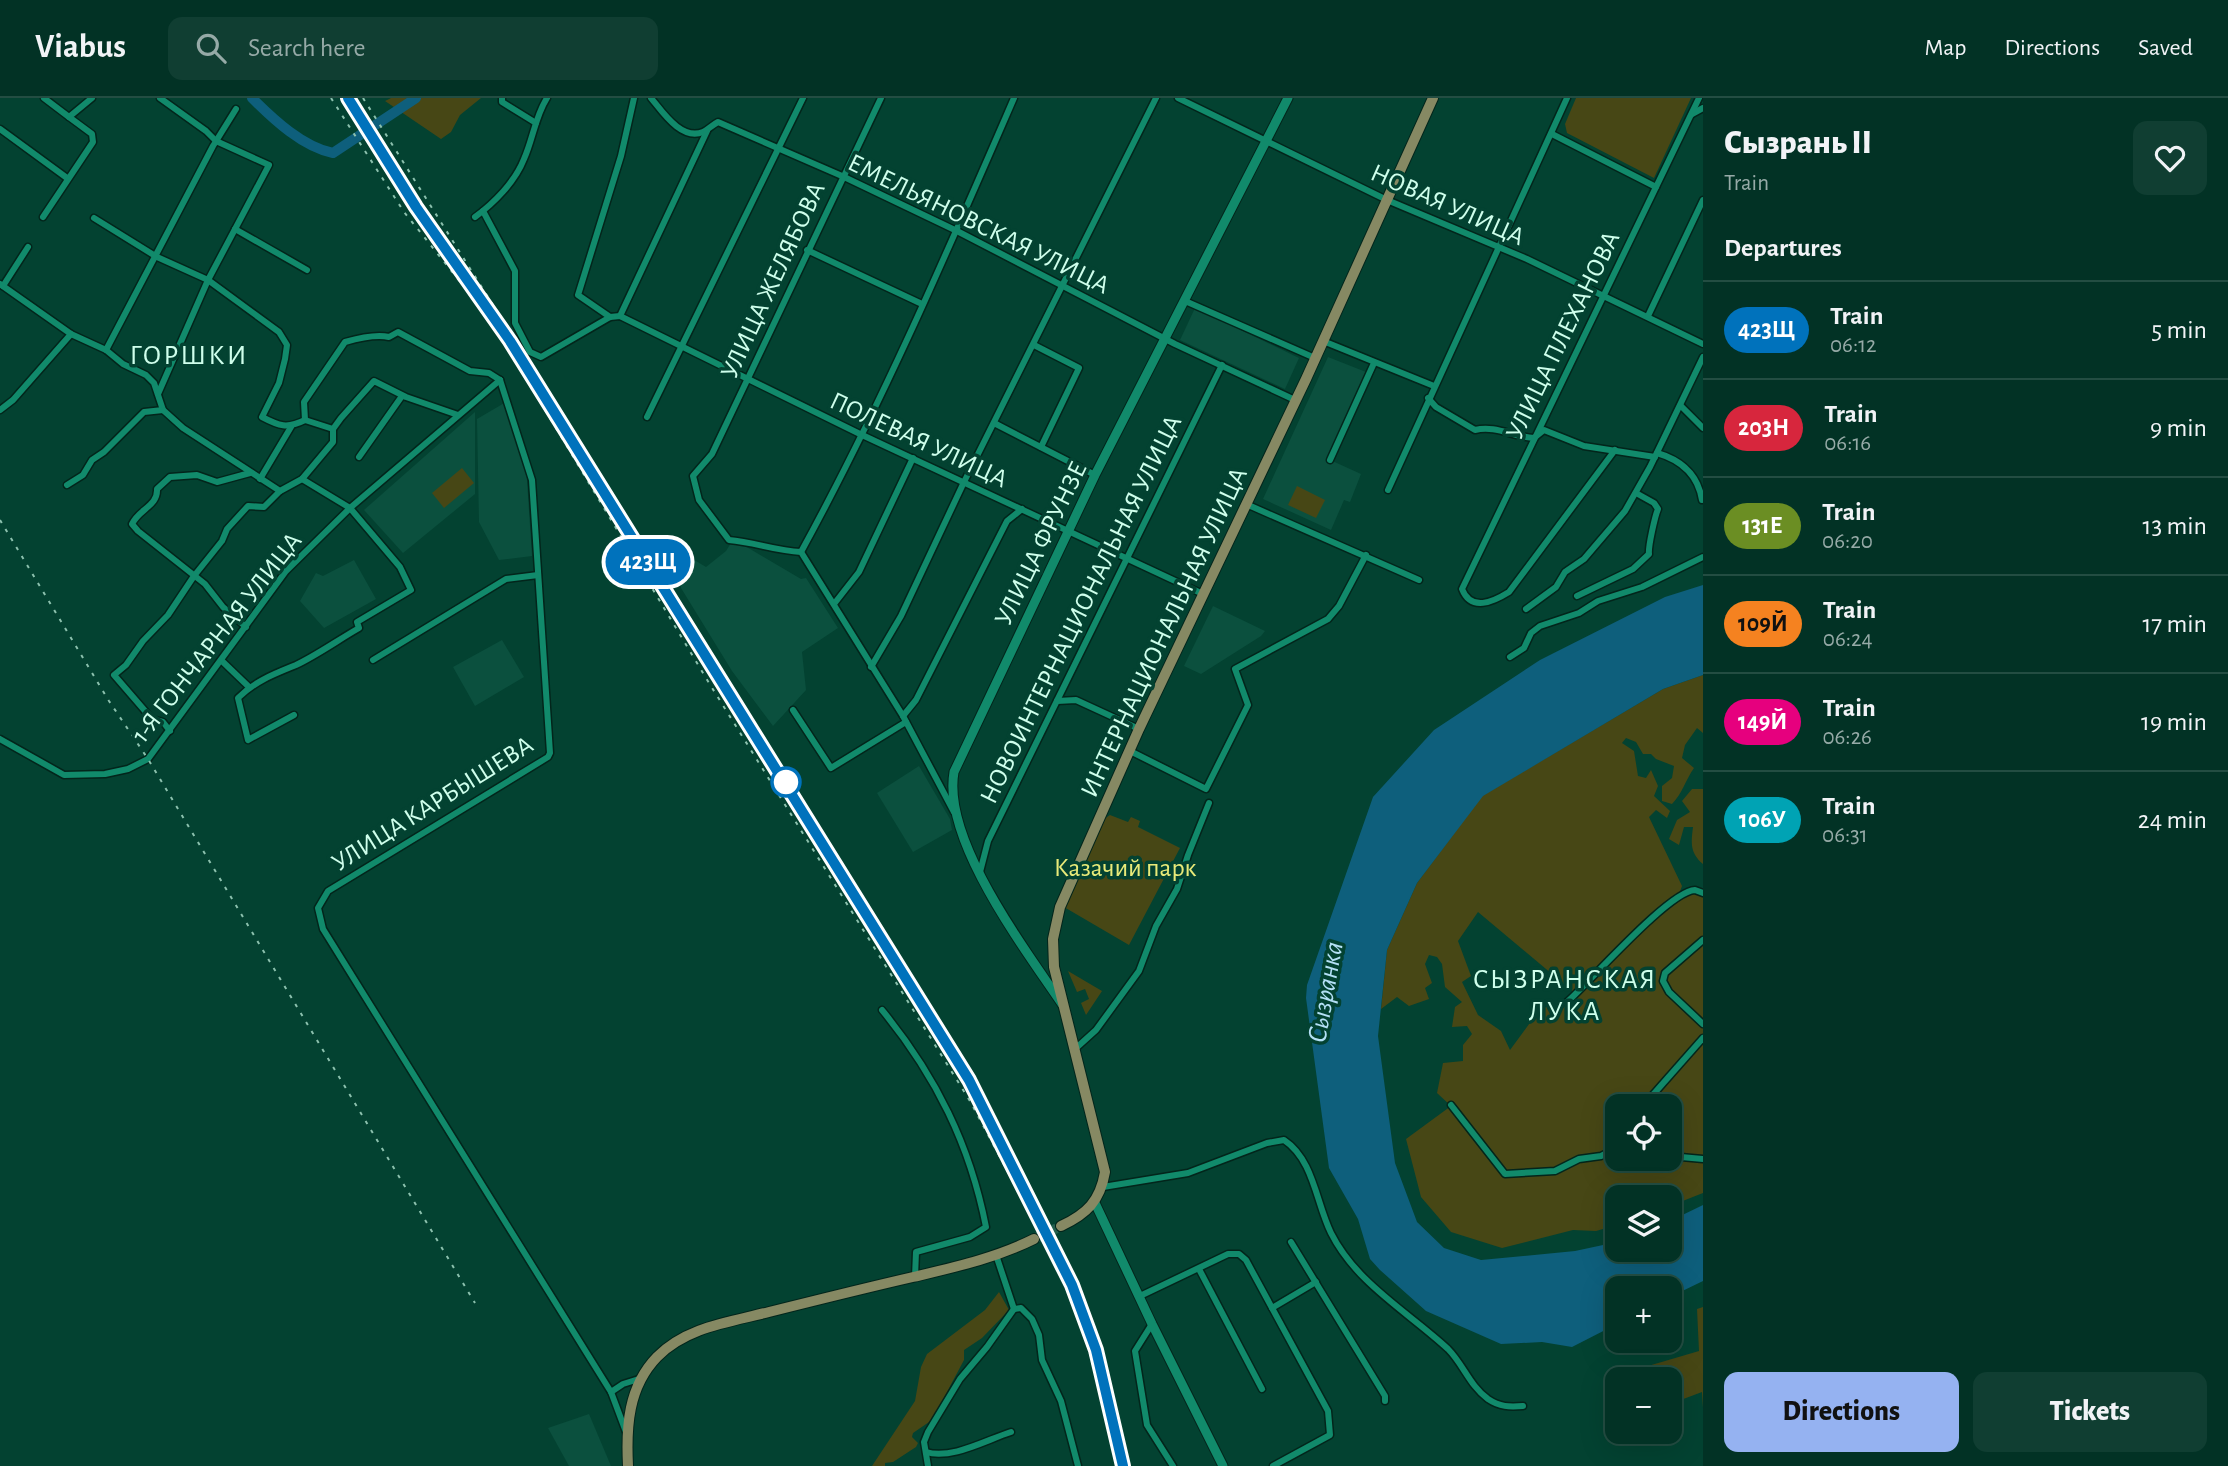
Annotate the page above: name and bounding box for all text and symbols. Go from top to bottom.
search box [168,17,658,80]
icon: search [192,29,230,67]
text: Viabus [35,31,126,64]
text: Search here [248,35,366,61]
text: Map [1924,36,1966,60]
text: Directions [2004,36,2100,60]
text: Saved [2138,36,2193,60]
button: heart [2133,121,2207,195]
text: Сызрань II [1724,127,1872,160]
street label: ЕМЕЛЬЯНОВСКАЯ УЛИЦА [844,149,1113,299]
street label: НОВАЯ УЛИЦА [1367,159,1528,250]
text: Train [1724,172,1769,195]
street label: УЛИЦА ЖЕЛЯБОВА [716,178,830,382]
street label: УЛИЦА ПЛЕХАНОВА [1501,227,1625,444]
text: Departures [1724,235,1842,261]
text: Train [1830,303,1883,329]
text: 5 min [2151,317,2207,343]
text: 423Щ [1738,318,1795,342]
text: 06:12 [1830,334,1877,357]
district label: ГОРШКИ [129,342,249,370]
street label: ПОЛЕВАЯ УЛИЦА [826,387,1011,492]
text: Train [1824,401,1878,427]
street label: НОВОИНТЕРНАЦИОНАЛЬНАЯ УЛИЦА [972,410,1188,808]
text: 9 min [2150,415,2207,441]
text: 203Н [1738,416,1789,440]
text: 06:16 [1824,432,1871,455]
street label: УЛИЦА ФРУНЗЕ [990,457,1092,629]
street label: ИНТЕРНАЦИОНАЛЬНАЯ УЛИЦА [1073,462,1253,802]
text: Train [1822,499,1875,525]
text: 13 min [2143,513,2207,539]
text: 131Е [1742,514,1783,538]
street label: 1-Я ГОНЧАРНАЯ УЛИЦА [127,528,307,748]
text: 06:20 [1822,530,1873,553]
line badge: 423Щ [599,539,697,585]
text: 423Щ [620,550,676,574]
text: Train [1823,597,1876,623]
text: 17 min [2142,611,2207,637]
text: 109Й [1738,612,1788,636]
text: 06:24 [1823,628,1873,651]
text: Train [1822,695,1876,721]
text: 19 min [2141,709,2207,735]
text: 149Й [1738,710,1787,734]
text: 06:26 [1822,726,1872,749]
street label: УЛИЦА КАРБЫШЕВА [327,731,538,876]
unlabelled marker [771,767,801,797]
text: Train [1822,793,1875,819]
text: 24 min [2138,807,2207,833]
text: 106У [1739,808,1786,832]
text: 06:31 [1822,824,1868,847]
park label: Казачий парк [1054,855,1196,881]
water label: Сызранка [1303,940,1349,1045]
district label: СЫЗРАНСКАЯ ЛУКА [1473,966,1657,1026]
map controls [1605,1094,1682,1444]
button: locate [1605,1094,1682,1171]
button: layers [1605,1185,1682,1262]
button: + [1605,1276,1682,1353]
button: − [1605,1367,1682,1444]
button: Directions [1724,1372,1959,1452]
button: Tickets [1973,1372,2207,1452]

